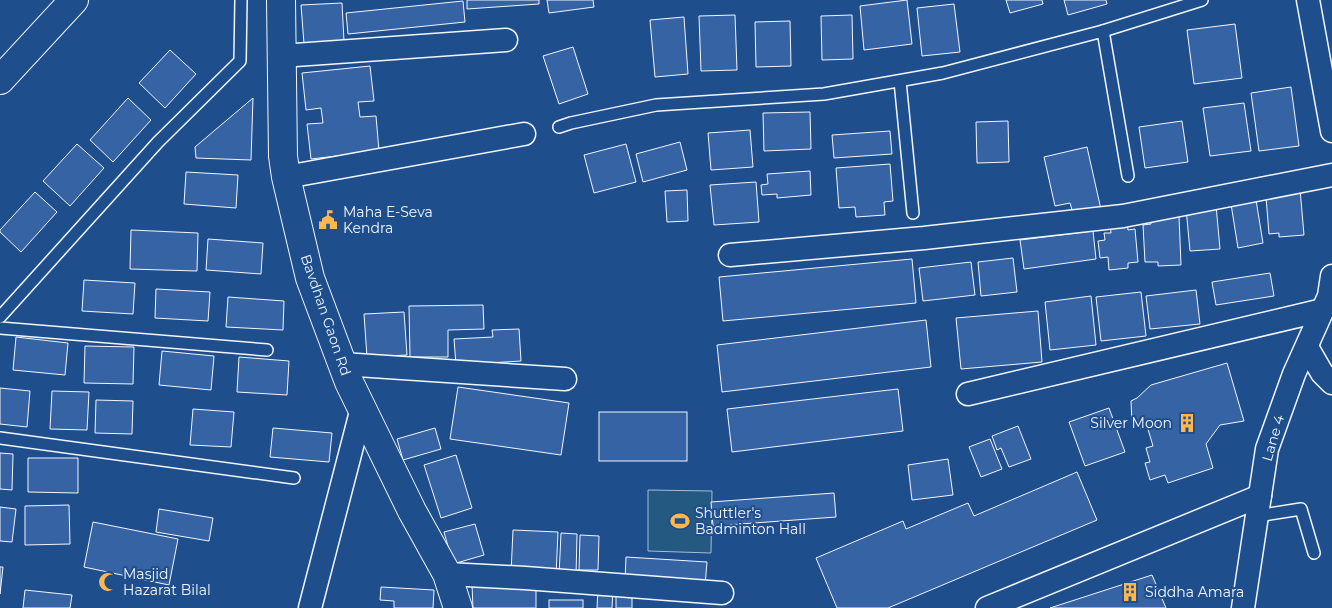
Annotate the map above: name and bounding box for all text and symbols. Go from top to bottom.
place label: Maha E-Seva Kendra [343,203,433,237]
public building icon: Maha E-Seva Kendra [317,209,339,231]
street label: Bavdhan Gaon Rd [297,252,355,378]
building icon: Silver Moon [1176,412,1198,434]
street label: Lane 4 [1258,412,1288,463]
place label: Silver Moon [1090,414,1172,432]
place label: Shuttler's Badminton Hall [695,504,806,538]
sports icon: Shuttler's Badminton Hall [669,510,691,532]
place label: Masjid Hazarat Bilal [123,565,211,599]
mosque icon: Masjid Hazarat Bilal [97,571,119,593]
building icon: Siddha Amara [1119,581,1141,603]
place label: Siddha Amara [1145,583,1244,601]

